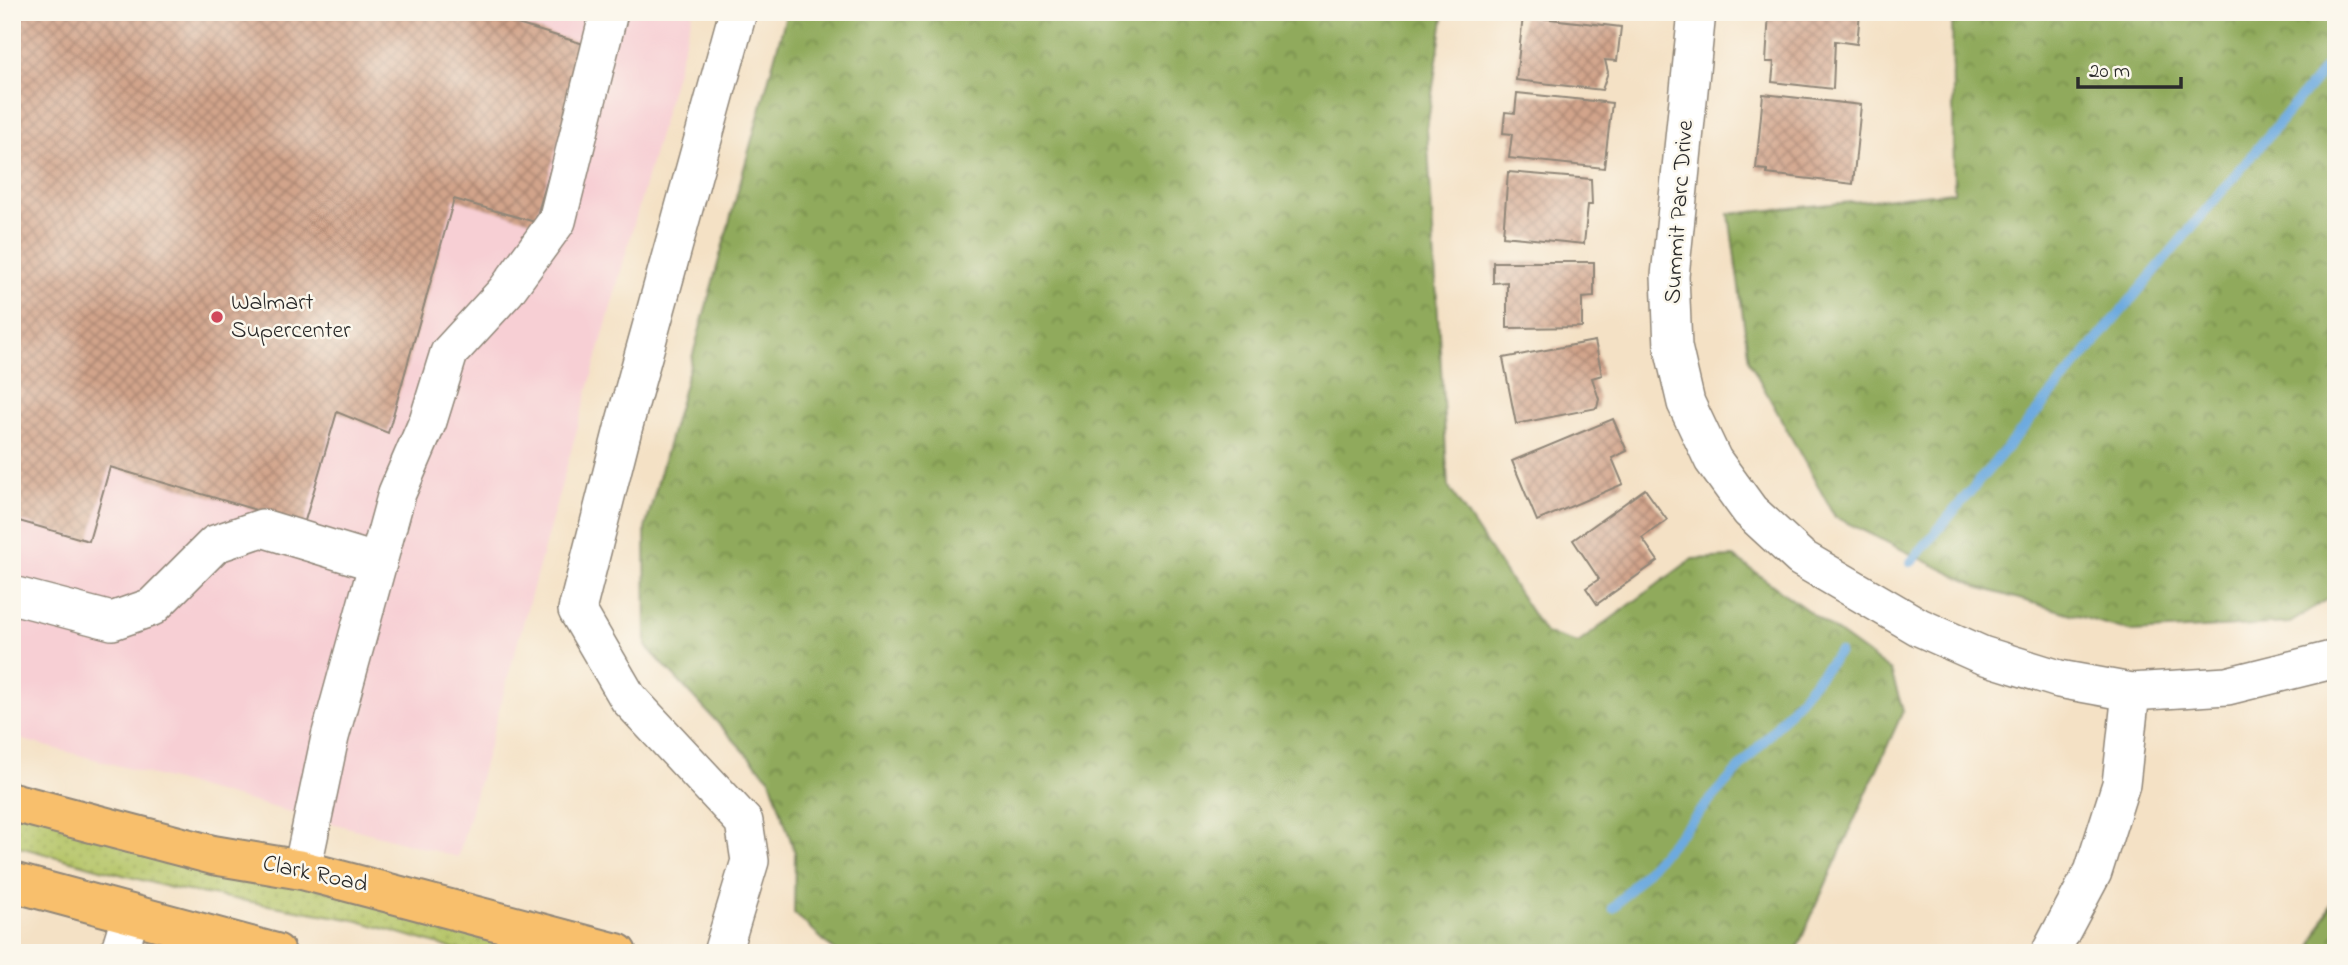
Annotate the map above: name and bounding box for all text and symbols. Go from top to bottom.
scale bar [2078,46,2182,90]
text: 20 m [2089,57,2130,87]
street label: Summit Parc Drive [1656,119,1704,305]
place label: Walmart Supercenter [231,286,351,349]
marker: Walmart Supercenter [209,309,225,325]
street label: Clark Road [259,847,371,903]

